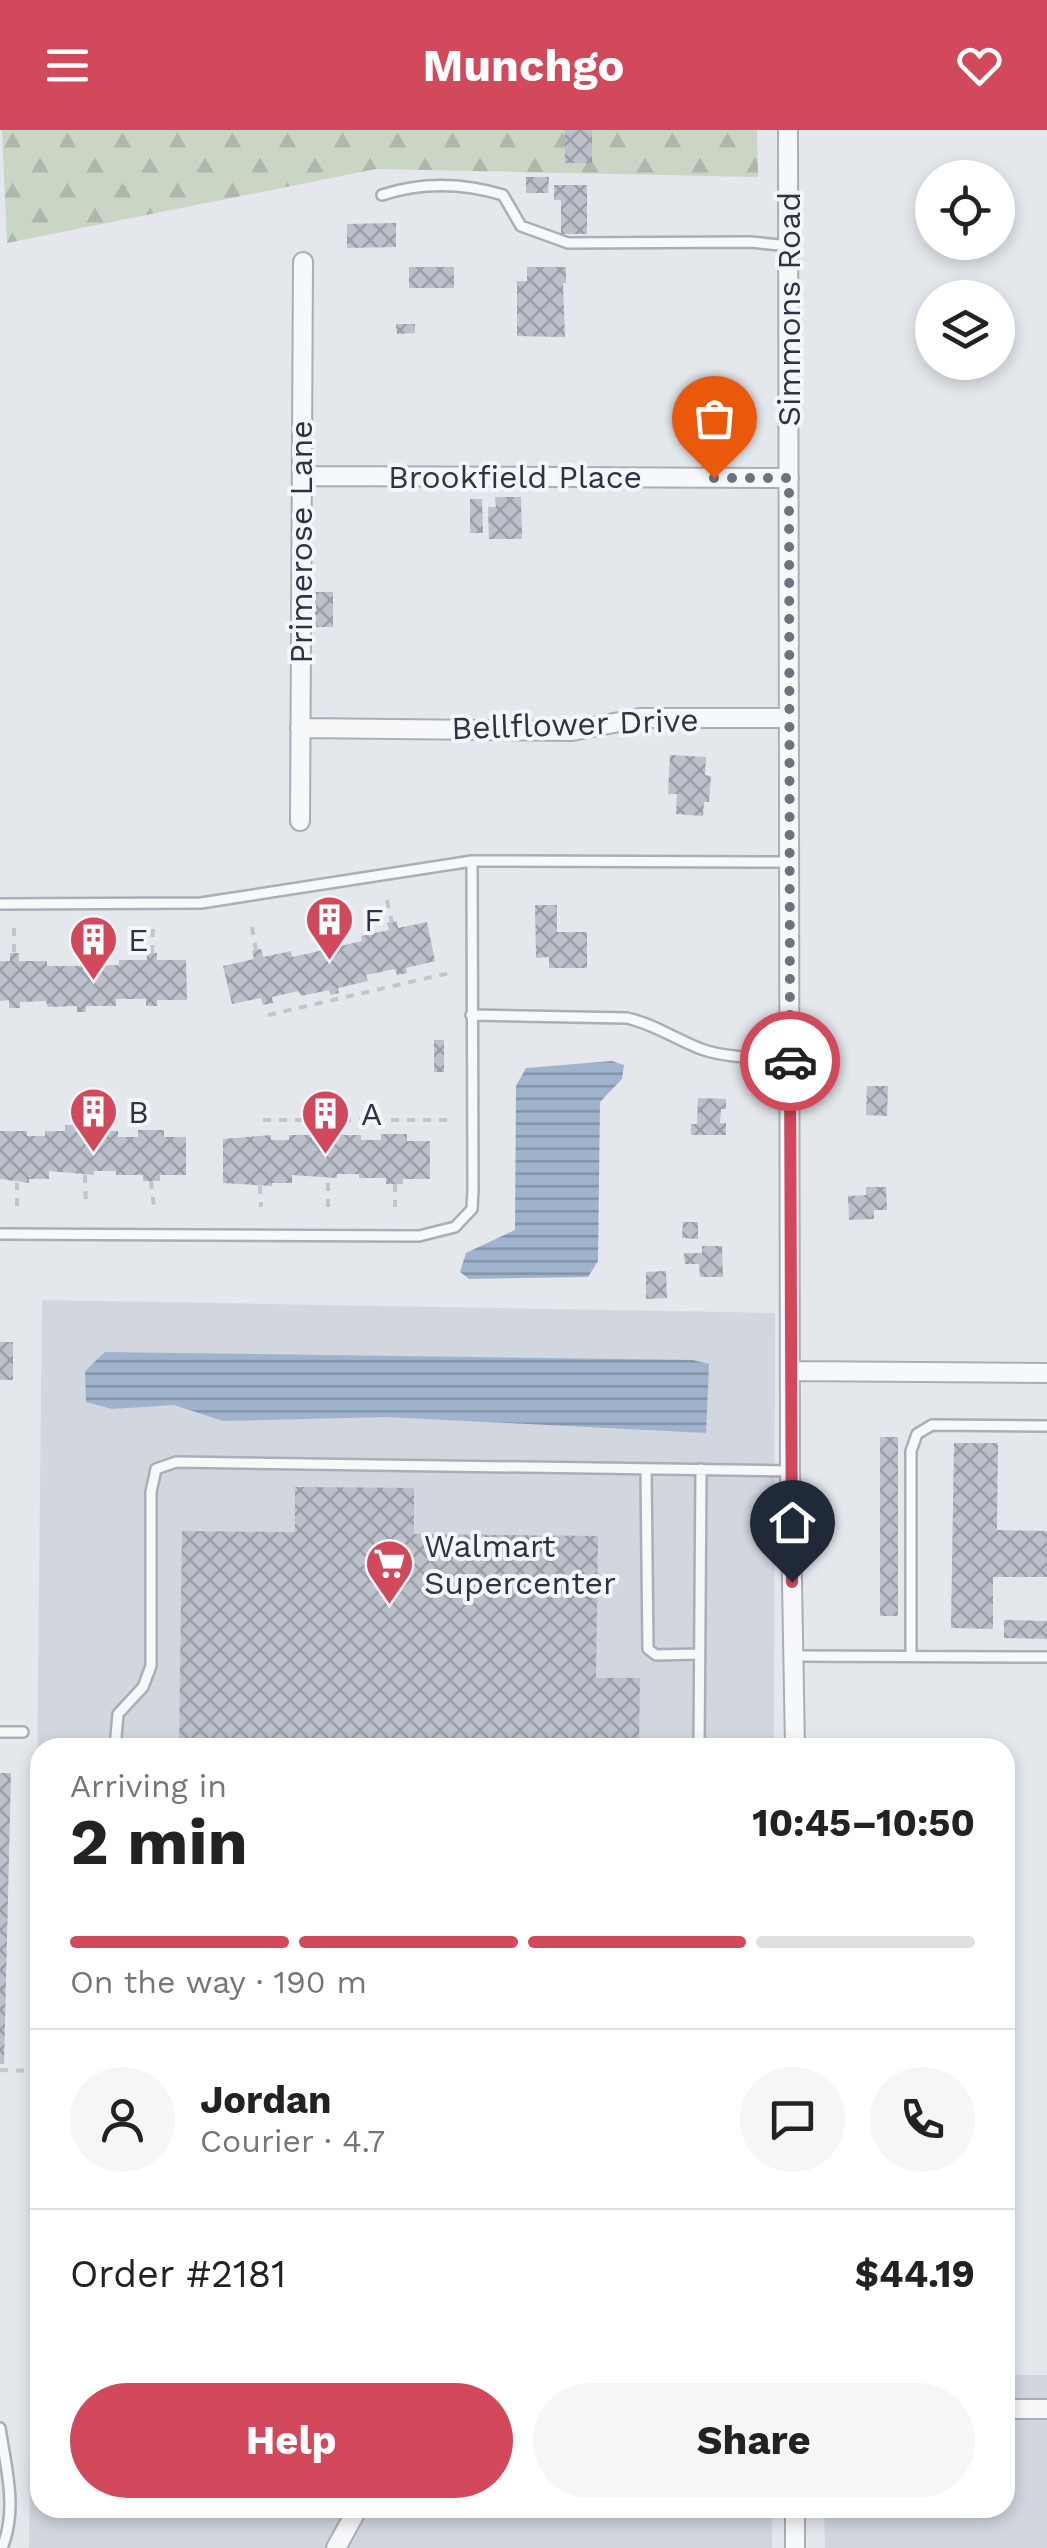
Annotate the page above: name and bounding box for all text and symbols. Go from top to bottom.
icon: menu [40,38,95,93]
icon: heart [952,38,1007,93]
text: Munchgo [422,39,625,92]
map controls [915,160,1015,380]
button: locate [915,160,1015,260]
street label: Simmons Road [770,192,808,426]
button: layers [915,280,1015,380]
pin [672,376,757,479]
icon: bag [687,391,742,446]
street label: Primerose Lane [282,420,320,664]
street label: Brookfield Place [388,458,642,496]
street label: Bellflower Drive [451,701,699,747]
building icon: F [303,894,355,962]
place label: F [364,901,384,939]
building icon: E [67,914,119,982]
place label: E [128,921,148,959]
courier [740,1011,840,1111]
icon: car [763,1034,818,1089]
building icon: B [67,1086,119,1154]
building icon: A [300,1088,352,1156]
place label: B [128,1093,149,1131]
place label: A [361,1095,382,1133]
pin [750,1480,835,1583]
icon: home [765,1495,820,1550]
place label: Walmart Supercenter [424,1527,616,1602]
supermarket icon: Walmart Supercenter [363,1538,415,1606]
text: Arriving in [70,1767,227,1805]
text: 10:45–10:50 [752,1801,975,1845]
text: 2 min [70,1804,248,1880]
text: On the way · 190 m [70,1963,367,2001]
button: person [70,2067,175,2172]
button: chat [740,2067,845,2172]
button: phone [870,2067,975,2172]
text: Jordan [200,2078,332,2122]
text: Courier · 4.7 [200,2122,385,2160]
text: Order #2181 [70,2252,286,2296]
text: $44.19 [855,2252,975,2296]
button: Help [70,2383,513,2498]
button: Share [533,2383,975,2498]

